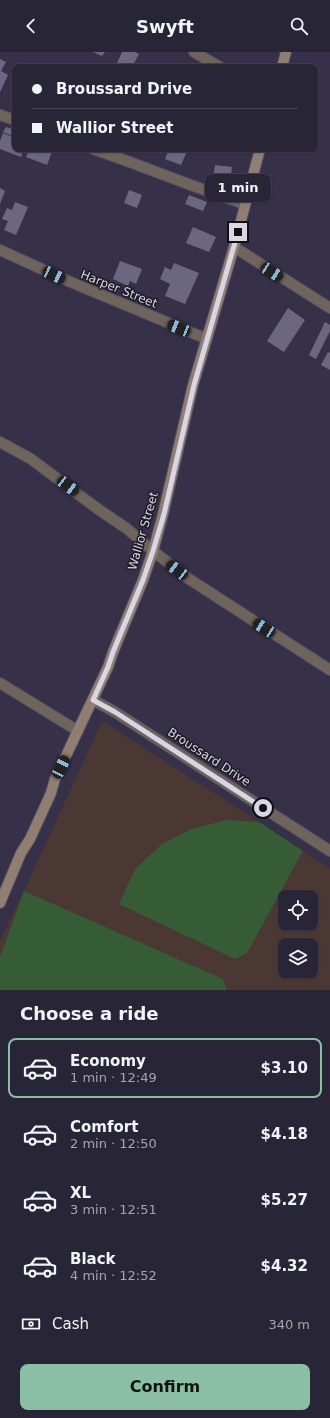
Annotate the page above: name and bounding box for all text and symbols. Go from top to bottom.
icon: back [20,15,42,37]
icon: search [288,15,310,37]
text: Swyft [136,16,194,37]
text: Broussard Drive [56,80,192,98]
text: Wallior Street [56,119,173,137]
callout: 1 min [205,174,271,202]
text: 1 min [218,180,258,195]
route end [229,223,247,241]
car [259,260,285,284]
car [41,264,67,286]
street label: Harper Street [79,267,160,311]
car [166,318,192,338]
car [55,474,81,498]
street label: Wallior Street [125,490,161,572]
car [164,558,190,582]
car [251,616,277,640]
street label: Broussard Drive [165,725,253,789]
car [50,754,72,780]
route start [254,799,272,817]
map controls [278,890,318,978]
button: locate [278,890,318,930]
button: layers [278,938,318,978]
text: Choose a ride [20,1003,159,1024]
icon: car [22,1050,58,1086]
text: Economy [70,1052,146,1070]
text: $3.10 [261,1059,308,1077]
text: 1 min · 12:49 [70,1070,157,1085]
icon: car [22,1116,58,1152]
text: Comfort [70,1118,138,1136]
text: $4.18 [261,1125,308,1143]
text: 2 min · 12:50 [70,1136,157,1151]
icon: car [22,1182,58,1218]
text: XL [70,1184,91,1202]
text: $5.27 [261,1191,308,1209]
text: 3 min · 12:51 [70,1202,157,1217]
icon: car [22,1248,58,1284]
text: Black [70,1250,116,1268]
text: $4.32 [261,1257,308,1275]
text: 4 min · 12:52 [70,1268,157,1283]
icon: cash [20,1313,42,1335]
text: Cash [52,1315,89,1333]
text: 340 m [268,1317,310,1332]
button: Confirm [20,1364,310,1410]

